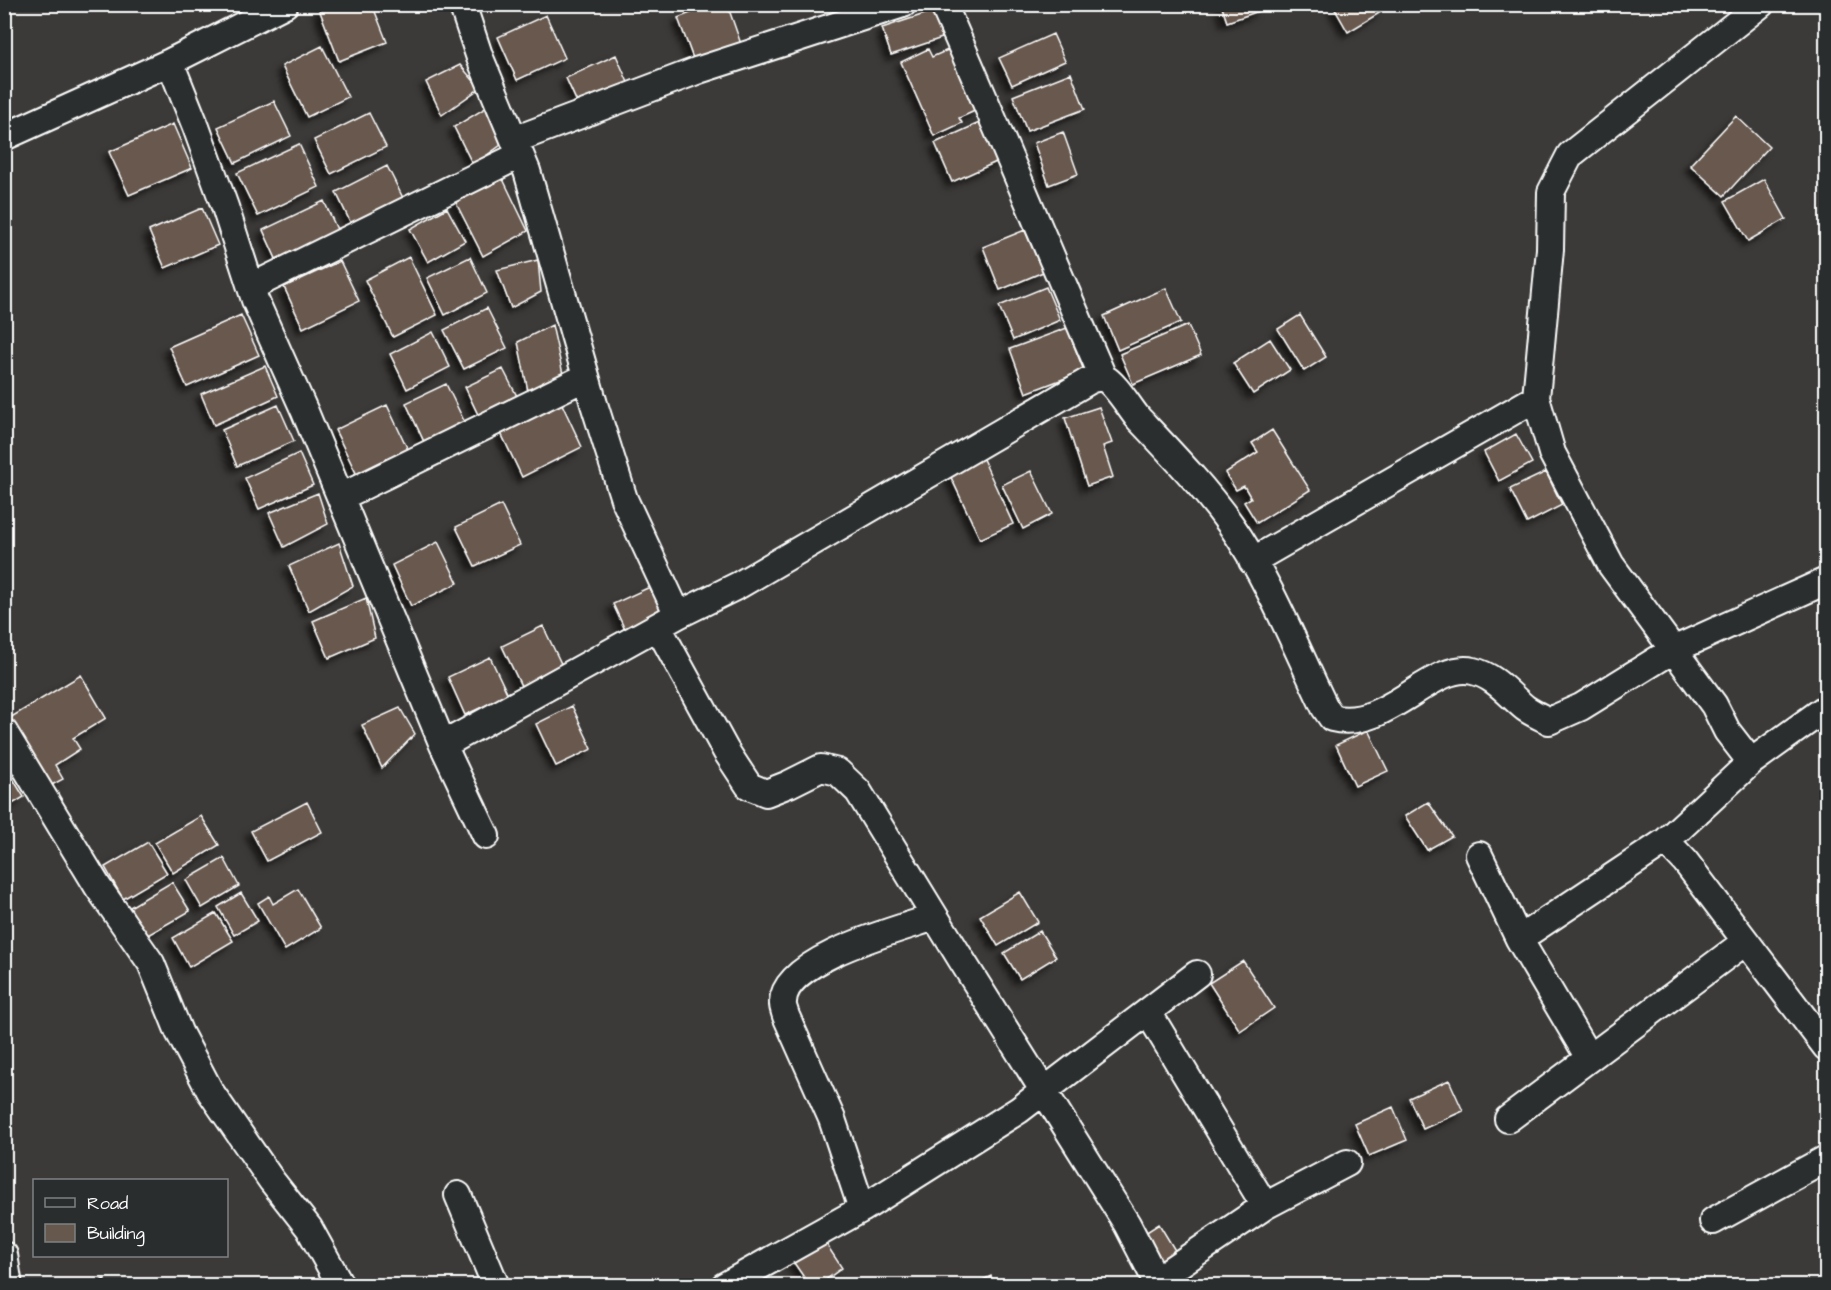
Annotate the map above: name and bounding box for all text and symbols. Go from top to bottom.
legend [33,1179,228,1257]
text: Road [87,1191,128,1216]
text: Building [87,1221,145,1247]

